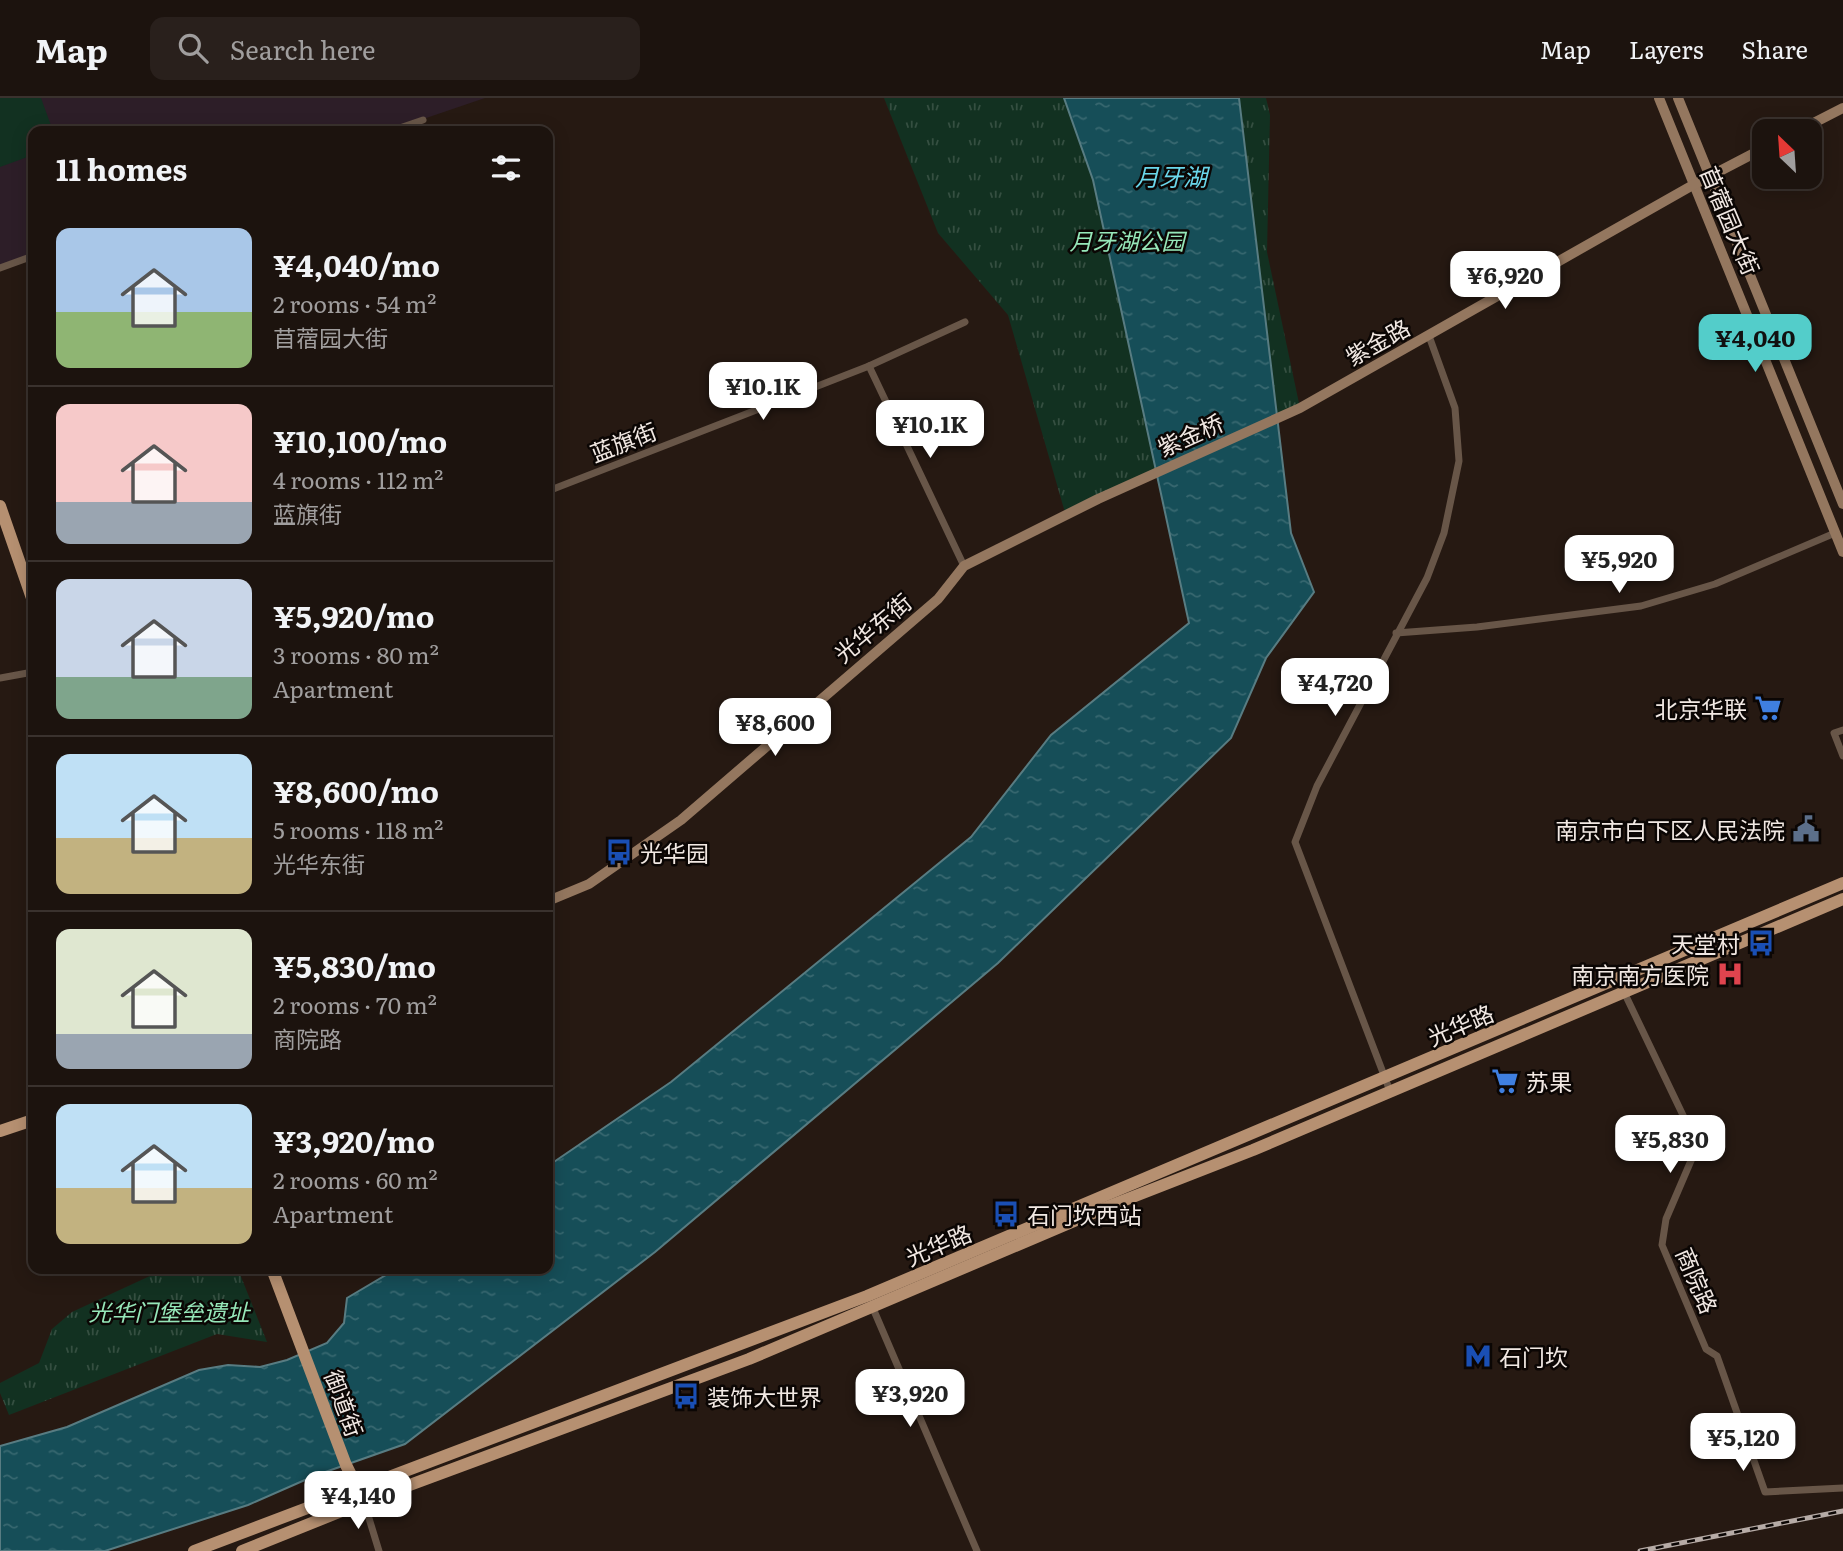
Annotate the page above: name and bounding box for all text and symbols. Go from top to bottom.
search box [150,17,640,80]
text: Map [35,24,108,73]
icon: search [174,29,212,67]
text: Search here [230,29,376,68]
text: Map [1540,31,1591,66]
text: Layers [1629,31,1703,66]
text: Share [1741,31,1808,66]
north arrow [1752,119,1822,189]
map controls [1752,119,1822,189]
text: 11 homes [56,146,187,190]
icon: filters [487,149,525,187]
water label: 月牙湖 [1135,158,1211,193]
street label: 苜蓿园大街 [1693,160,1769,280]
park label: 月牙湖公园 [1070,223,1188,257]
text: ¥4,040/mo [273,242,440,286]
pin: ¥6,920 [1448,252,1562,311]
icon: home [112,256,196,340]
text: ¥6,920 [1466,257,1544,291]
text: 2 rooms · 54 m² [273,286,436,320]
street label: 紫金路 [1339,309,1415,373]
pin: ¥4,040 [1698,314,1812,374]
text: 苜蓿园大街 [273,320,388,354]
text: ¥4,040 [1715,320,1795,354]
pin: ¥10.1K [706,362,820,422]
text: ¥10.1K [725,368,801,402]
pin: ¥10.1K [873,400,987,460]
street label: 紫金桥 [1152,404,1228,464]
text: ¥10.1K [892,406,968,440]
street label: 蓝旗街 [585,413,661,469]
text: ¥10,100/mo [273,418,447,462]
icon: home [112,432,196,516]
text: 4 rooms · 112 m² [273,462,443,496]
text: 蓝旗街 [273,496,342,530]
pin: ¥5,920 [1562,536,1676,595]
text: ¥5,920 [1581,541,1657,575]
street label: 光华东街 [826,584,918,670]
text: ¥5,920/mo [273,593,435,637]
icon: home [112,607,196,691]
text: 3 rooms · 80 m² [273,637,439,671]
pin: ¥4,720 [1278,658,1392,718]
text: ¥4,720 [1297,664,1373,698]
text: Apartment [273,671,393,705]
place label: 北京华联 [1655,691,1747,725]
supermarket icon: 北京华联 [1753,693,1783,723]
pin: ¥8,600 [718,698,832,758]
text: ¥8,600 [735,704,815,738]
text: ¥8,600/mo [273,768,439,812]
icon: home [112,782,196,866]
text: 5 rooms · 118 m² [273,812,443,846]
place label: 南京市白下区人民法院 [1555,812,1785,846]
public building icon: 南京市白下区人民法院 [1791,814,1821,844]
place label: 光华园 [640,835,709,869]
bus stop icon: 光华园 [604,837,634,867]
text: 光华东街 [273,846,365,880]
place label: 天堂村 [1671,926,1740,960]
bus stop icon: 天堂村 [1746,928,1776,958]
text: ¥5,830/mo [273,943,436,987]
icon: home [112,957,196,1041]
place label: 南京南方医院 [1571,957,1709,991]
hospital icon: 南京南方医院 [1715,959,1745,989]
text: 2 rooms · 70 m² [273,987,437,1021]
street label: 光华路 [1422,995,1498,1053]
text: 商院路 [273,1021,342,1055]
place label: 苏果 [1526,1064,1572,1098]
supermarket icon: 苏果 [1490,1066,1520,1096]
pin: ¥5,830 [1613,1116,1727,1175]
text: ¥3,920/mo [273,1118,435,1162]
text: ¥5,830 [1631,1121,1709,1155]
icon: home [112,1132,196,1216]
text: 2 rooms · 60 m² [273,1162,438,1196]
text: Apartment [273,1196,393,1230]
place label: 石门坎西站 [1027,1197,1142,1231]
bus stop icon: 石门坎西站 [991,1199,1021,1229]
street label: 光华路 [900,1215,976,1273]
street label: 商院路 [1669,1242,1727,1318]
park label: 光华门堡垒遗址 [89,1294,252,1328]
place label: 石门坎 [1499,1339,1568,1373]
metro station icon: 石门坎 [1463,1341,1493,1371]
street label: 御道街 [317,1365,373,1441]
pin: ¥3,920 [853,1370,967,1429]
text: ¥3,920 [872,1375,948,1409]
place label: 装饰大世界 [707,1379,822,1413]
bus stop icon: 装饰大世界 [671,1381,701,1411]
pin: ¥5,120 [1686,1414,1800,1473]
text: ¥5,120 [1706,1419,1780,1453]
pin: ¥4,140 [301,1472,415,1531]
text: ¥4,140 [320,1477,396,1511]

